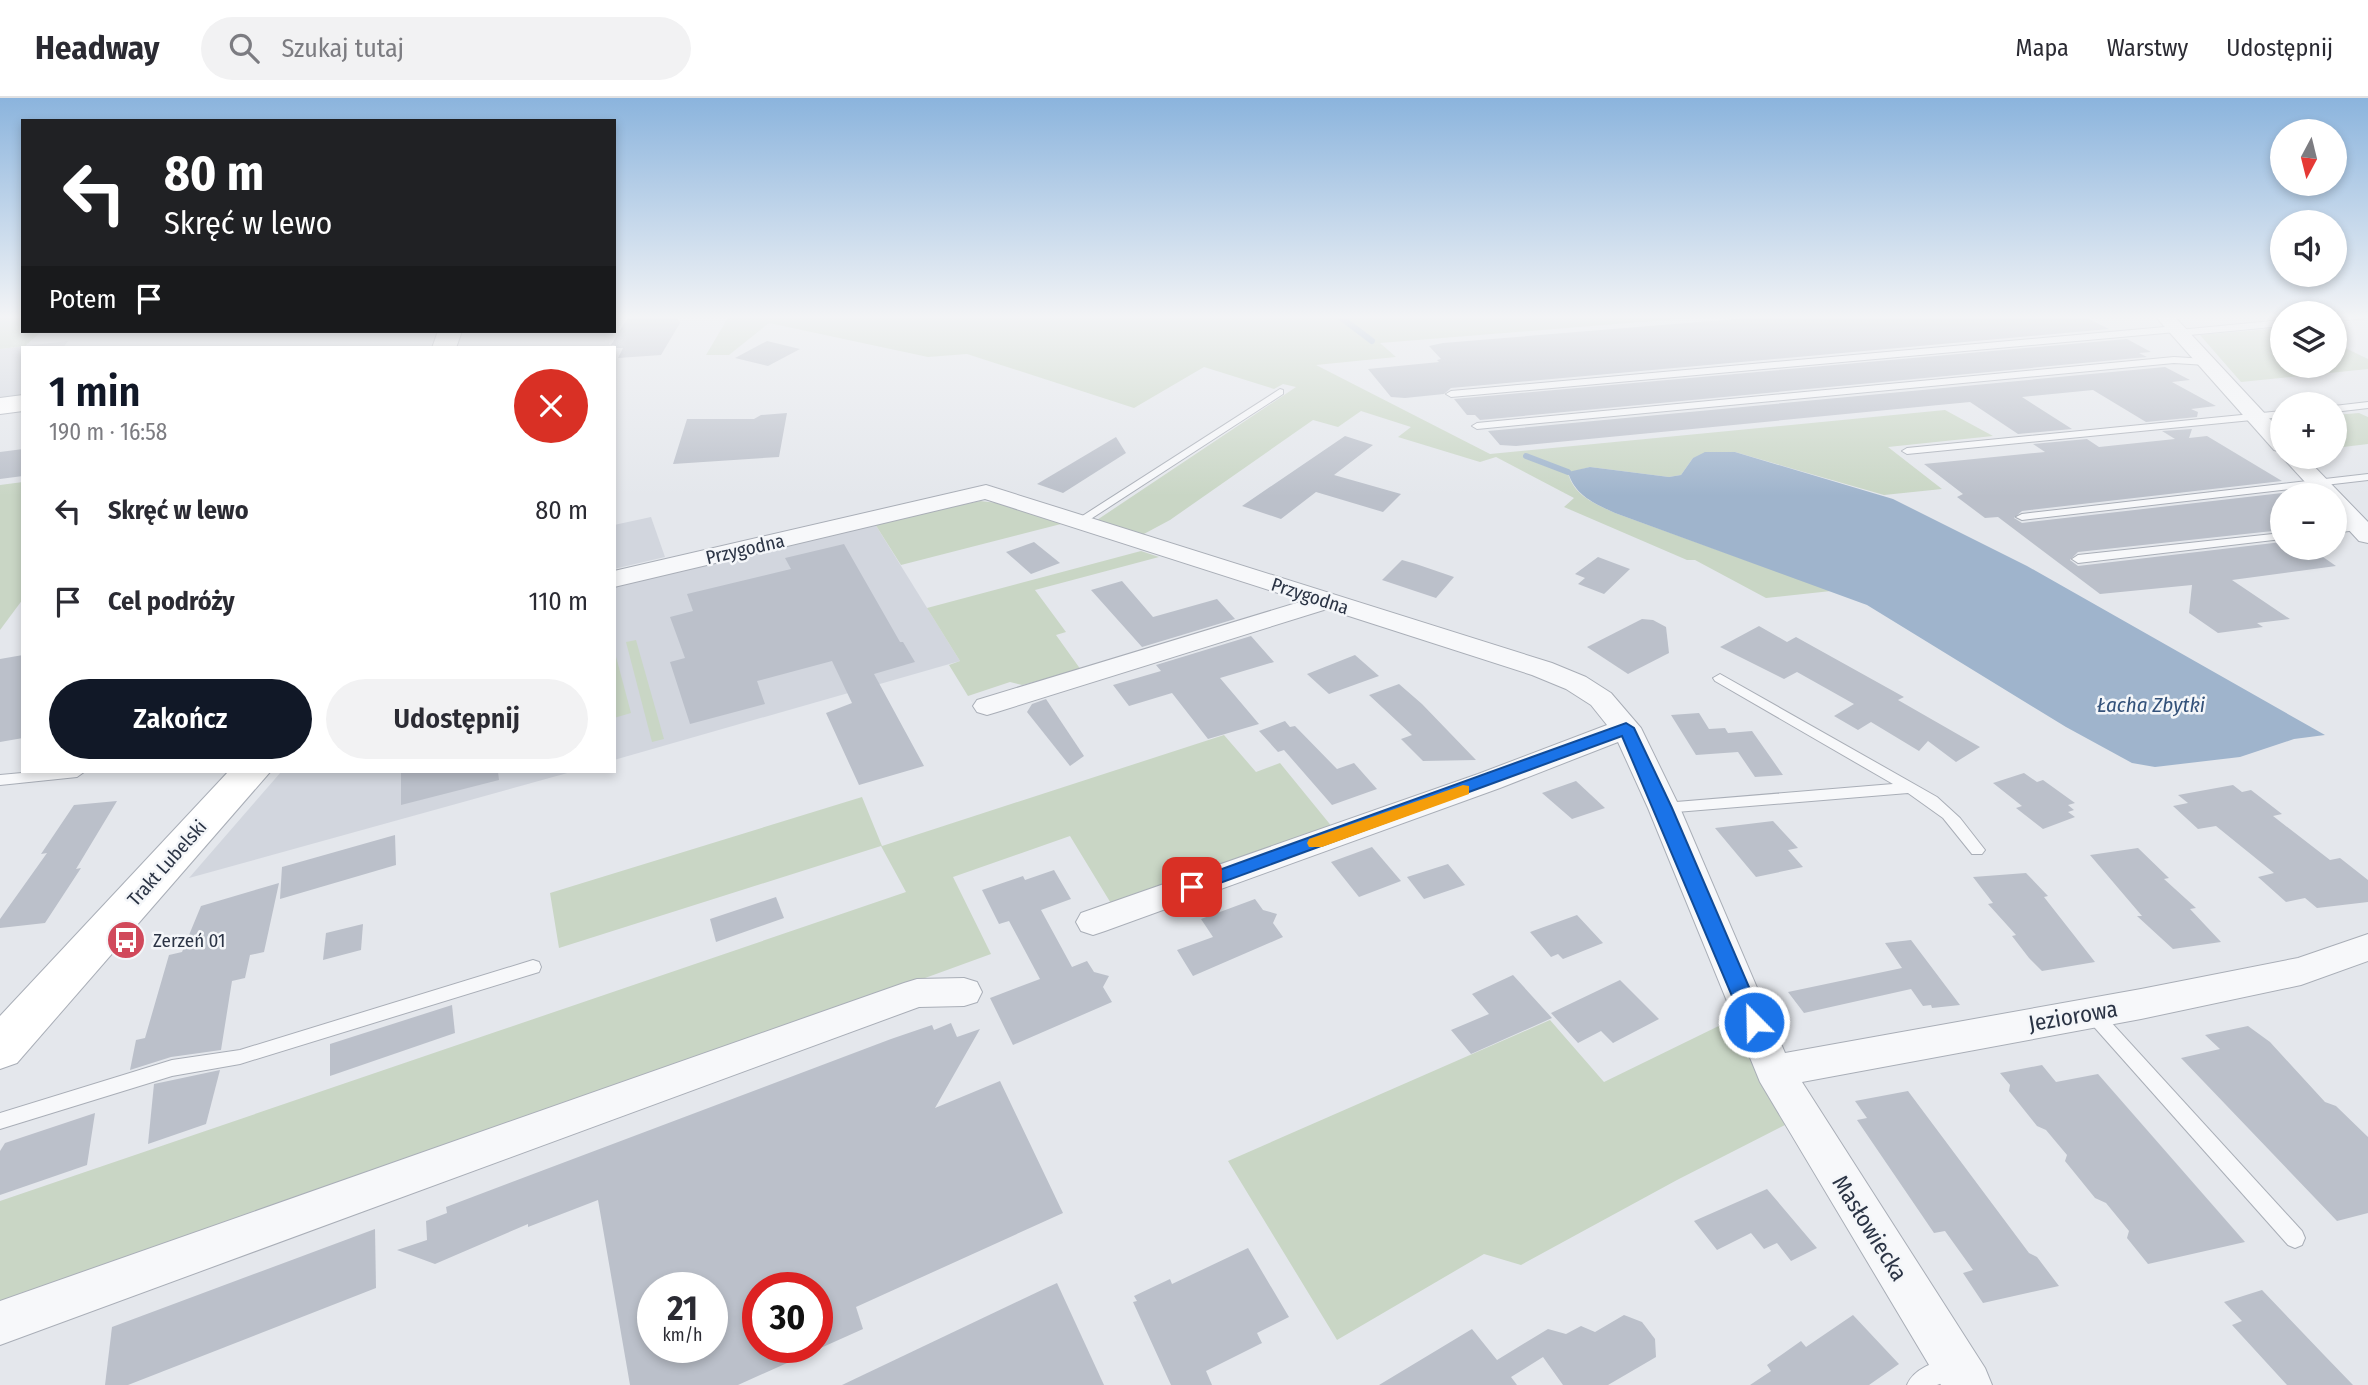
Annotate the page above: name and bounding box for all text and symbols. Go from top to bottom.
search box [201,17,691,80]
text: Headway [35,28,159,68]
icon: search [225,29,263,67]
text: Szukaj tutaj [281,33,404,64]
text: Mapa [2016,34,2069,62]
text: Warstwy [2107,34,2188,62]
text: Udostępnij [2226,34,2333,62]
north arrow [2270,119,2347,196]
map controls [2270,119,2347,560]
text: 80 m [164,144,264,203]
icon: left [49,147,140,238]
text: Skręć w lewo [164,204,332,242]
button: sound [2270,210,2347,287]
icon: arrive [130,280,168,318]
text: Potem [49,284,116,315]
button: layers [2270,301,2347,378]
text: 1 min [49,367,140,417]
button: close [514,369,588,443]
button: + [2270,392,2347,469]
text: 190 m · 16:58 [49,418,167,446]
button: − [2270,483,2347,560]
icon: left [49,492,87,530]
text: Skręć w lewo [108,495,249,526]
text: 80 m [535,495,588,526]
street label: Przygodna [703,529,787,569]
street label: Przygodna [1268,573,1352,619]
icon: arrive [49,583,87,621]
text: Cel podróży [108,586,235,617]
text: 110 m [528,586,588,617]
button: Zakończ [49,679,312,759]
button: Udostępnij [326,679,588,759]
water label: Łacha Zbytki [2097,692,2206,718]
street label: Trakt Lubelski [123,815,211,911]
pin [1162,857,1222,917]
icon: arrive [1173,868,1211,906]
bus stop icon: Zerzeń 01 [105,919,147,961]
place label: Zerzeń 01 [153,929,225,952]
position arrow [1717,985,1791,1059]
street label: Jeziorowa [2026,994,2120,1038]
street label: Masłowiecka [1827,1170,1913,1286]
speed limit sign: 30 [742,1272,833,1363]
text: 21 [667,1287,698,1329]
text: km/h [662,1324,703,1346]

